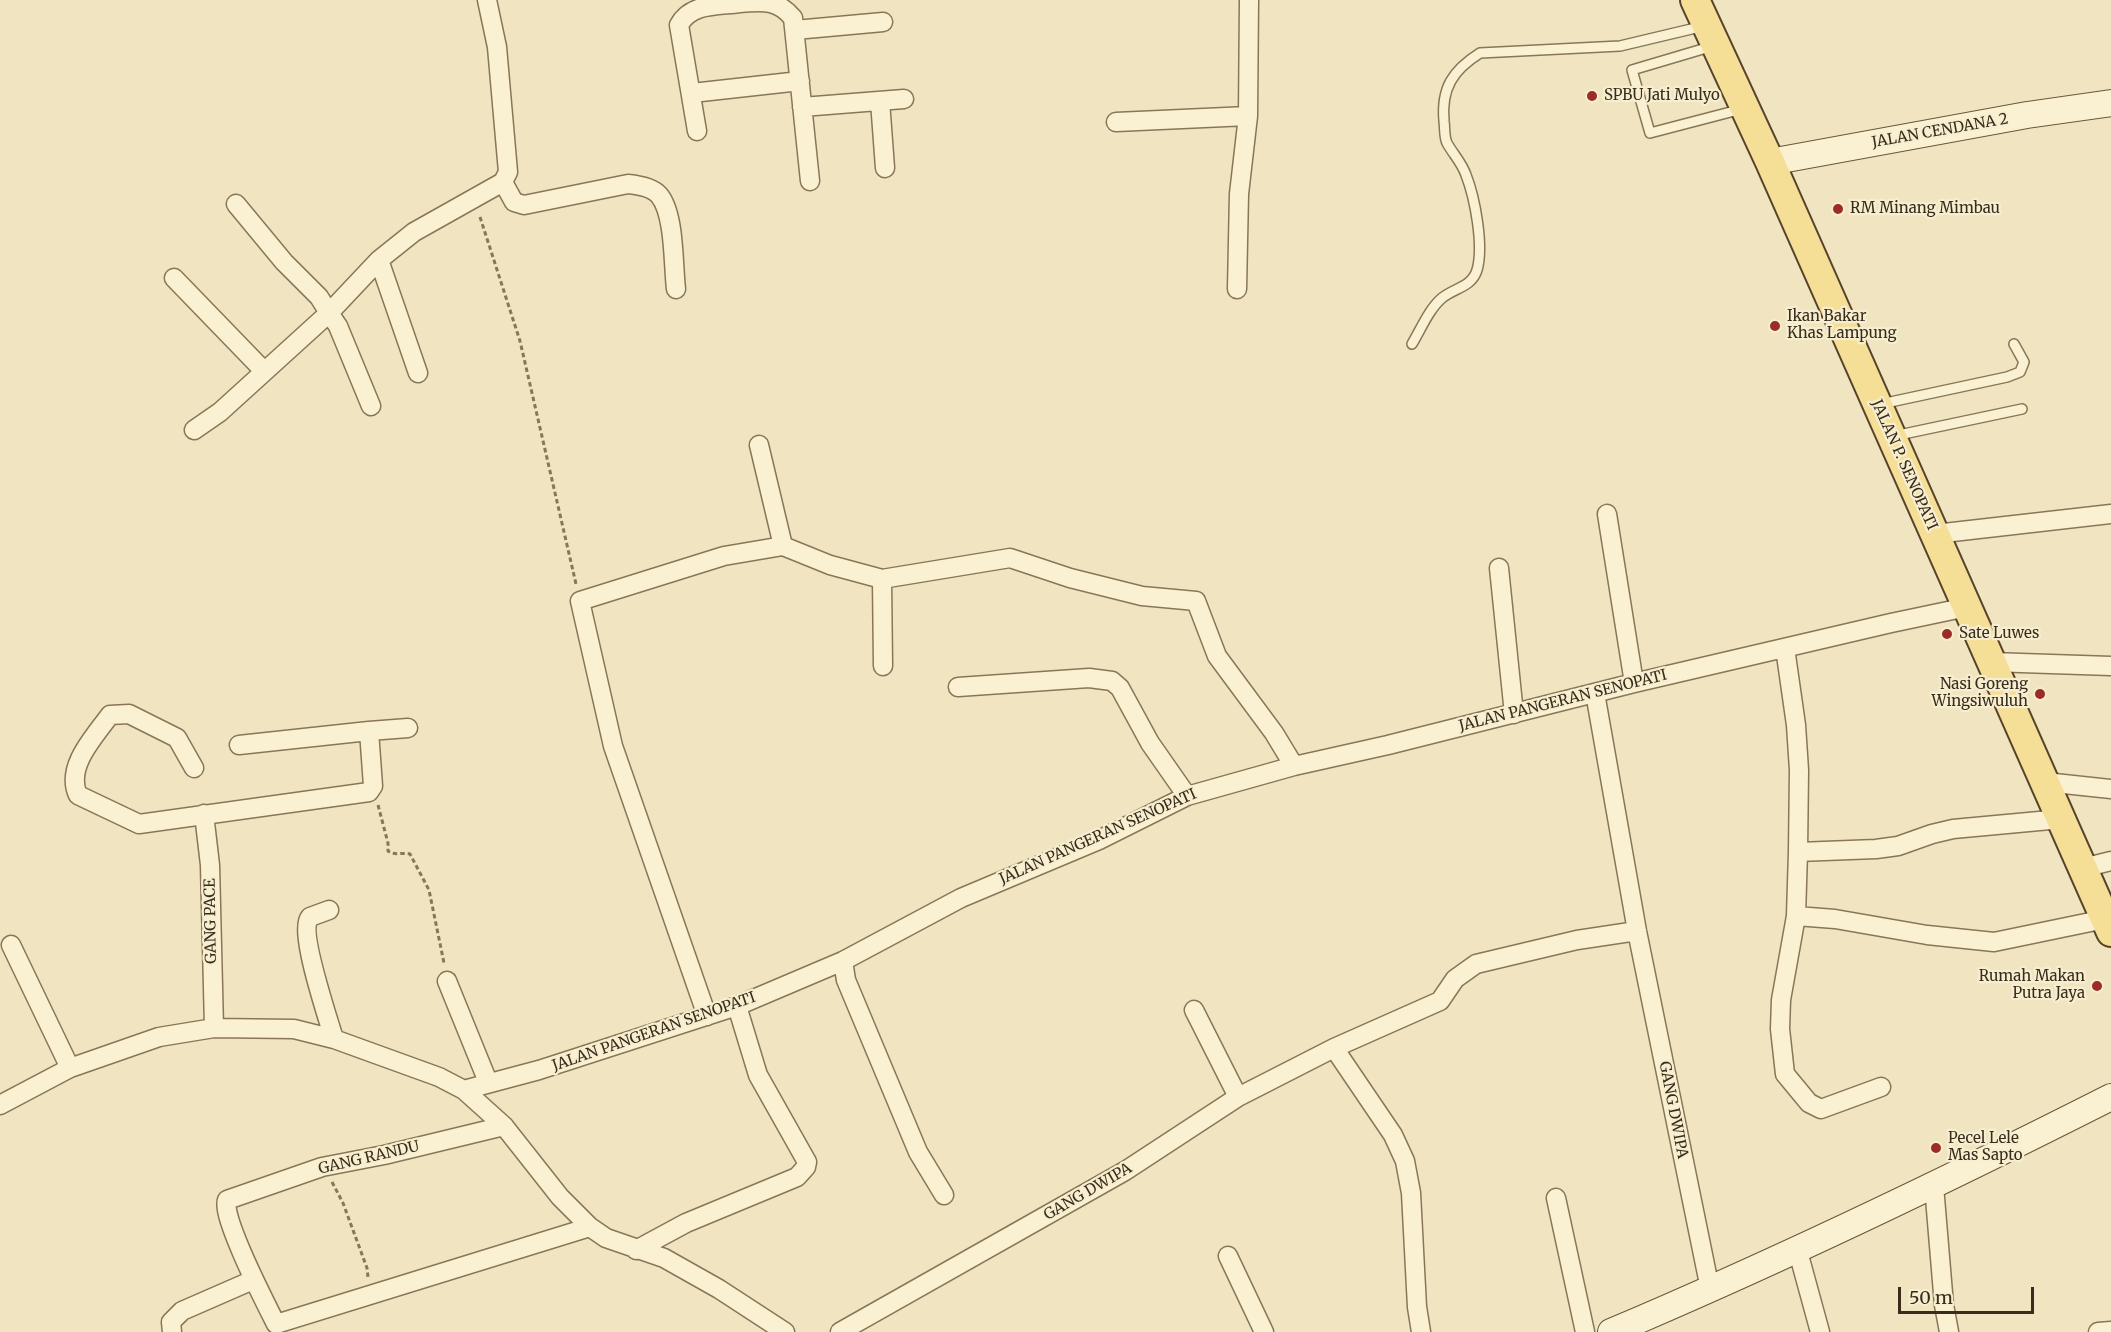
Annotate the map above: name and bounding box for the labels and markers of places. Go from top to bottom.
place label: SPBU Jati Mulyo [1604,87,1720,105]
marker: SPBU Jati Mulyo [1585,89,1599,103]
place label: RM Minang Mimbau [1850,200,2000,218]
marker: RM Minang Mimbau [1831,202,1845,216]
place label: Ikan Bakar Khas Lampung [1787,308,1897,343]
marker: Ikan Bakar Khas Lampung [1768,319,1782,333]
place label: Sate Luwes [1959,625,2039,643]
marker: Sate Luwes [1940,627,1954,641]
place label: Nasi Goreng Wingsiwuluh [1932,676,2028,711]
marker: Nasi Goreng Wingsiwuluh [2033,687,2047,701]
place label: Rumah Makan Putra Jaya [1979,968,2085,1003]
marker: Rumah Makan Putra Jaya [2090,979,2104,993]
place label: Pecel Lele Mas Sapto [1948,1130,2022,1165]
marker: Pecel Lele Mas Sapto [1929,1141,1943,1155]

